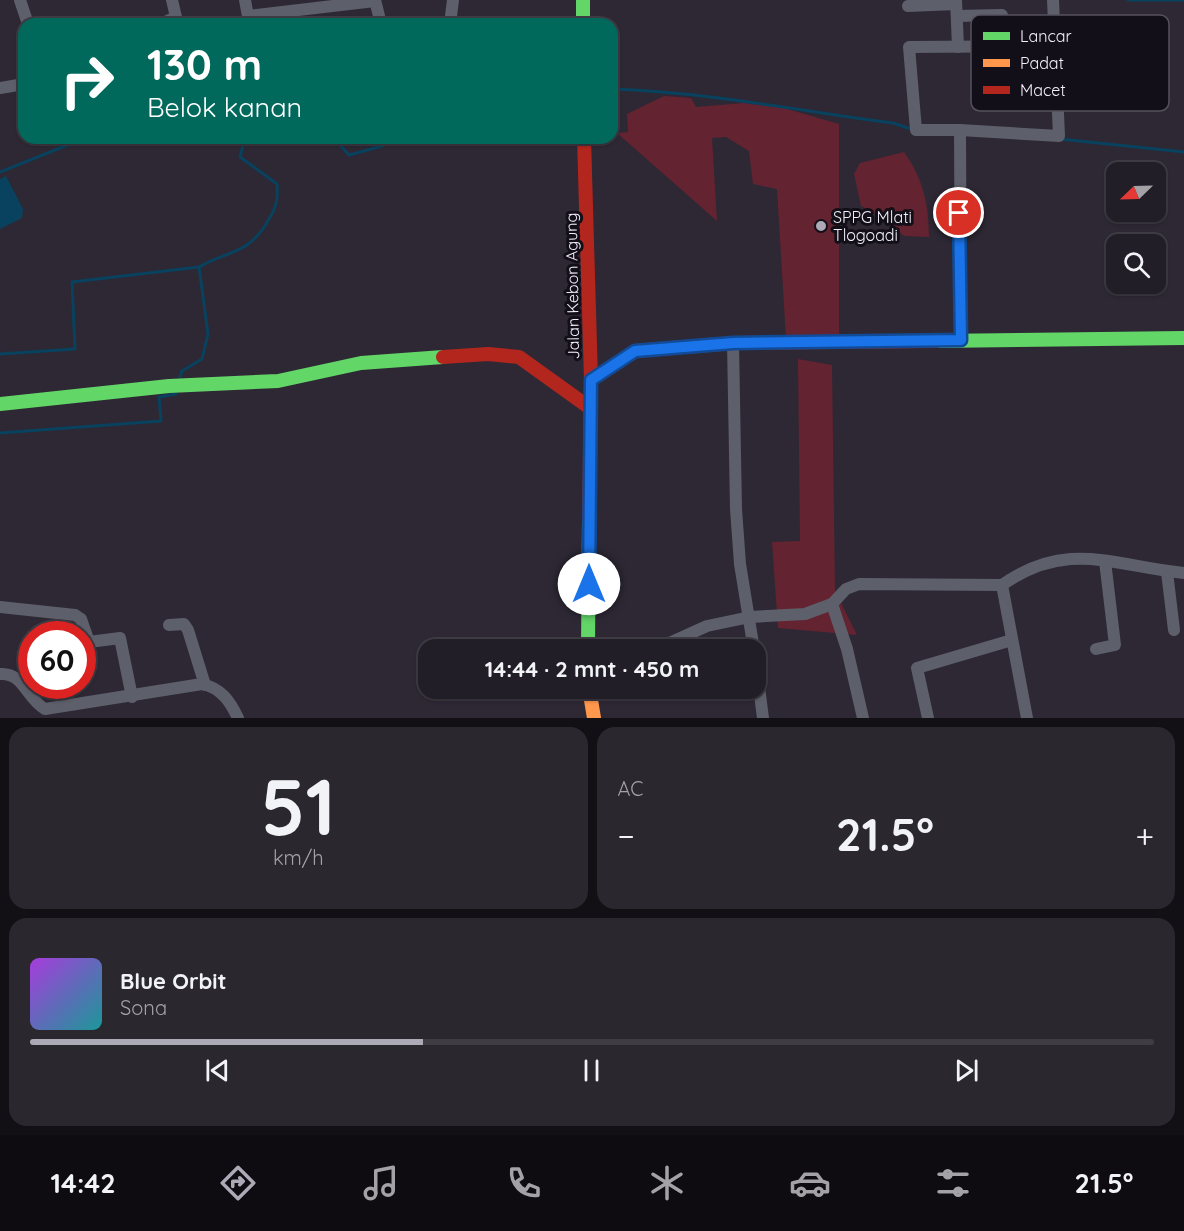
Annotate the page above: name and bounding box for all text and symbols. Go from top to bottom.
legend [971,15,1169,111]
text: Lancar [1020,26,1072,46]
text: 130 m [147,38,262,91]
icon: right [48,42,126,120]
text: Padat [1020,53,1064,73]
text: Macet [1020,80,1066,100]
text: Belok kanan [147,90,302,124]
north arrow [1106,162,1166,222]
map controls [1106,162,1166,294]
pin [933,187,984,238]
icon: arrive [942,196,975,229]
place label: SPPG Mlati Tlogoadi [833,207,912,245]
street label: Jalan Kebon Agung [561,212,583,360]
marker: SPPG Mlati Tlogoadi [814,219,828,233]
button: search [1106,234,1166,294]
position arrow [557,552,621,616]
speed limit sign: 60 [18,621,96,699]
text: 14:44 · 2 mnt · 450 m [485,655,699,683]
text: 51 [261,757,336,855]
text: AC [618,776,643,801]
text: 21.5° [836,806,934,862]
text: − [618,815,635,856]
text: + [1135,815,1154,856]
text: km/h [273,845,324,870]
text: Blue Orbit [120,967,226,995]
text: Sona [120,995,167,1020]
icon: previous [201,1054,234,1087]
icon: pause [575,1054,608,1087]
icon: next [950,1054,983,1087]
icon: directions [217,1162,259,1204]
icon: music [360,1162,402,1204]
icon: phone [503,1162,545,1204]
icon: climate [646,1162,688,1204]
icon: car [789,1162,831,1204]
icon: filters [932,1162,974,1204]
text: 14:42 [51,1166,116,1200]
text: 21.5° [1075,1166,1133,1200]

